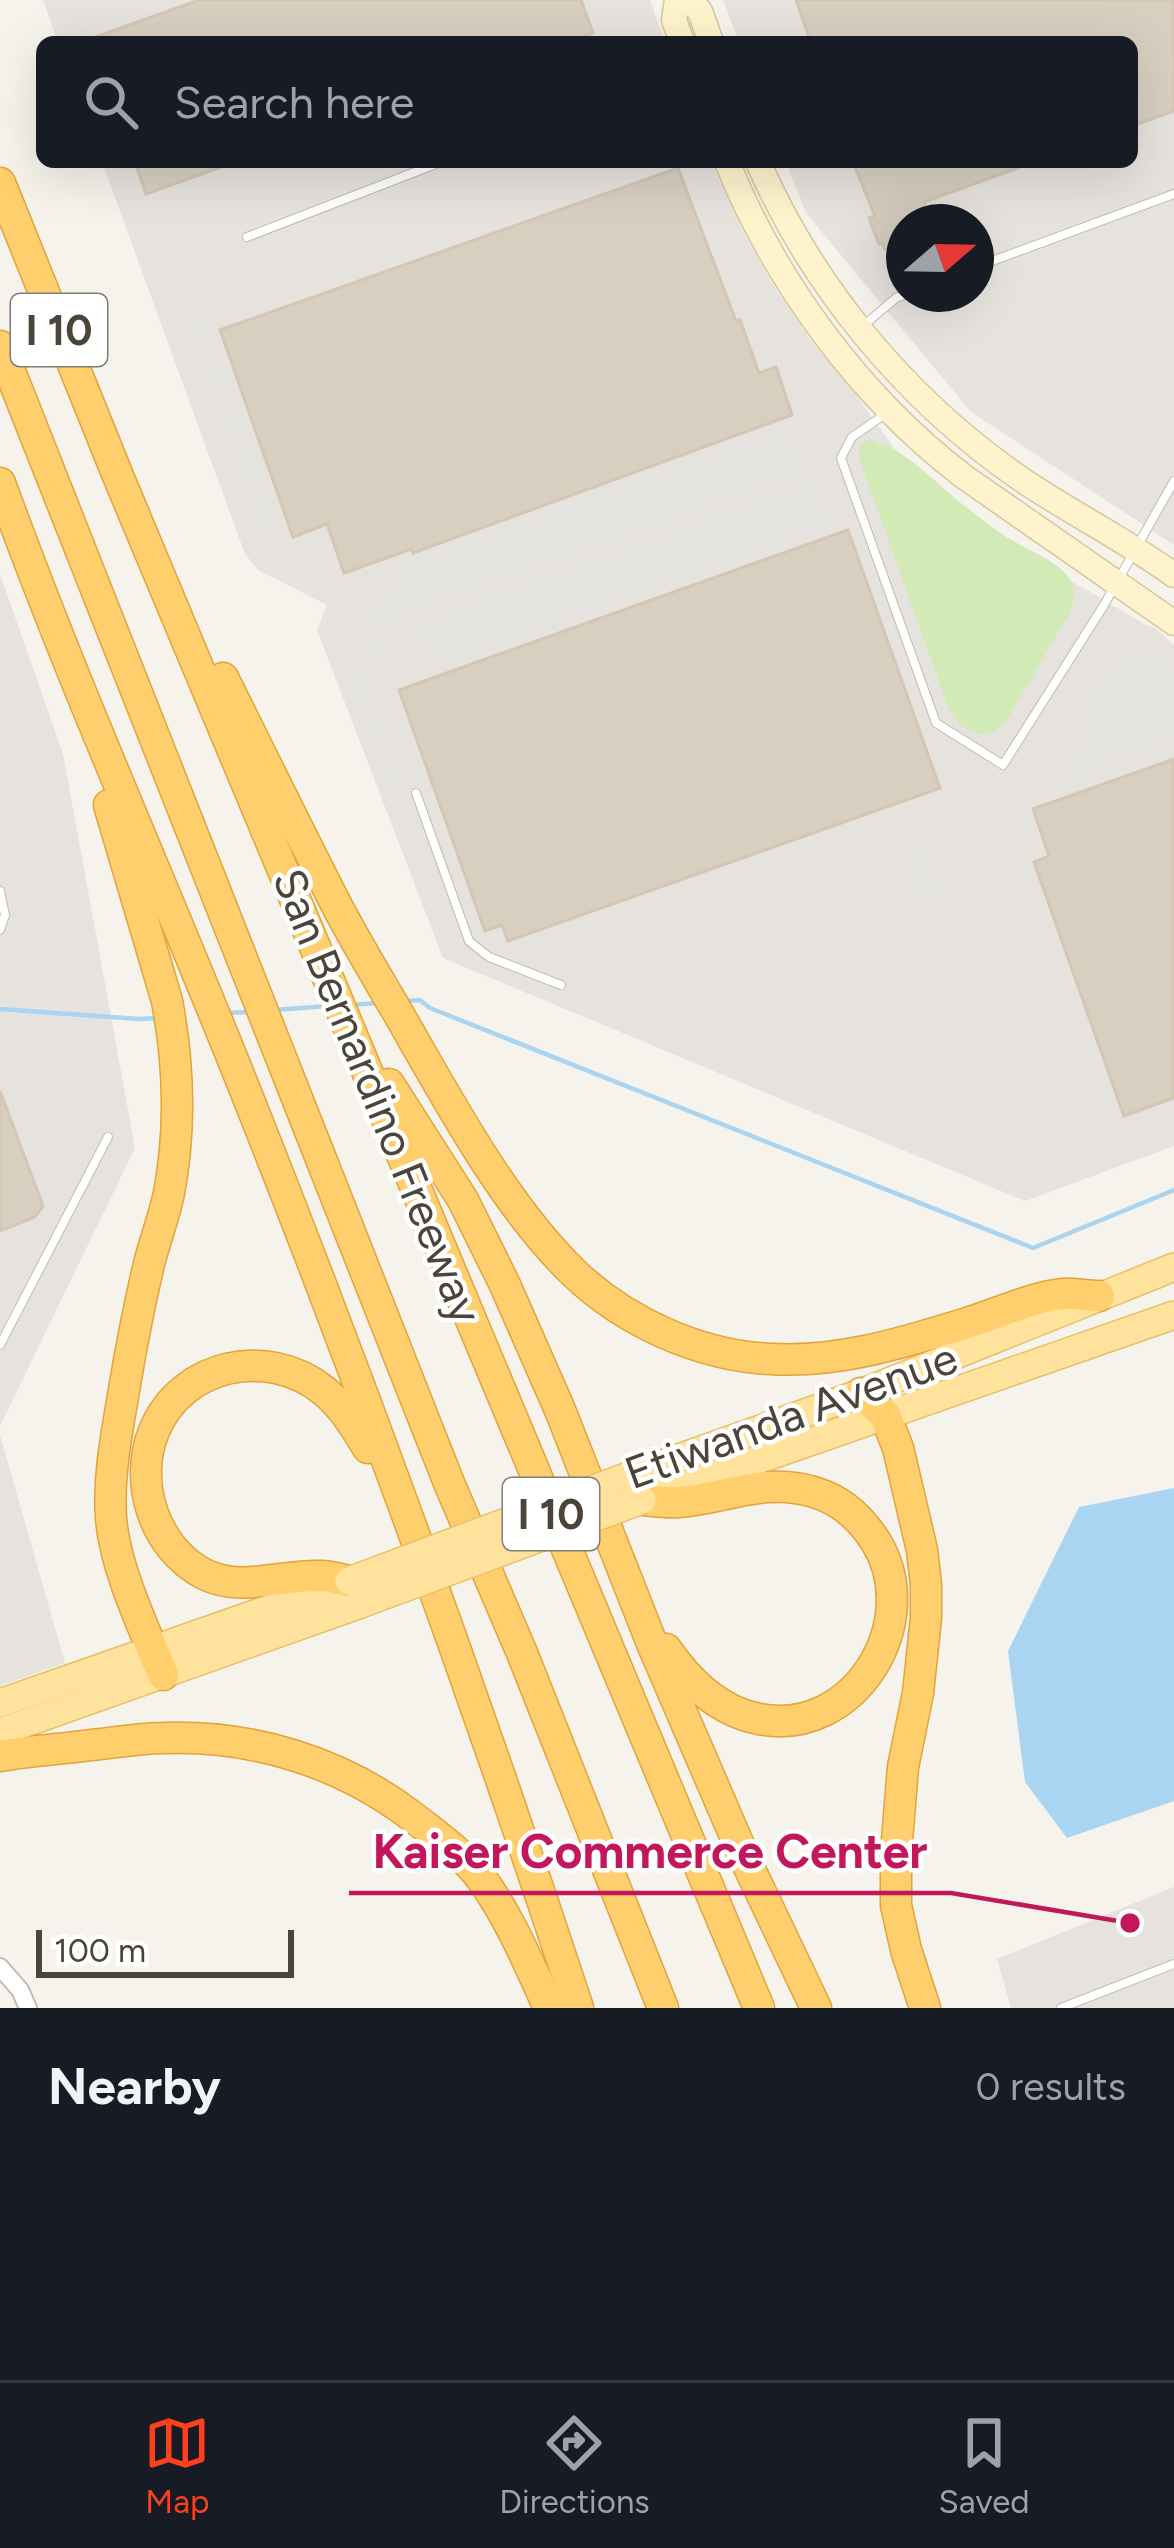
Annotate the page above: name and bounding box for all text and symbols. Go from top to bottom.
search box [36,36,1138,168]
icon: search [78,69,144,135]
text: Search here [174,75,414,129]
north arrow [886,204,994,312]
road number: I 10 [11,294,107,366]
street label: San Bernardino Freeway [262,861,494,1331]
street label: Etiwanda Avenue [618,1330,964,1500]
road number: I 10 [503,1478,599,1550]
callout: Kaiser Commerce Center [349,1809,951,1893]
text: Kaiser Commerce Center [373,1822,927,1880]
scale bar [36,1924,294,1977]
text: 100 m [54,1931,146,1970]
text: Nearby [48,2056,221,2117]
text: 0 results [975,2063,1126,2110]
tab: Map [144,2410,210,2521]
tab: Directions [499,2410,650,2521]
tab: Saved [939,2410,1030,2521]

